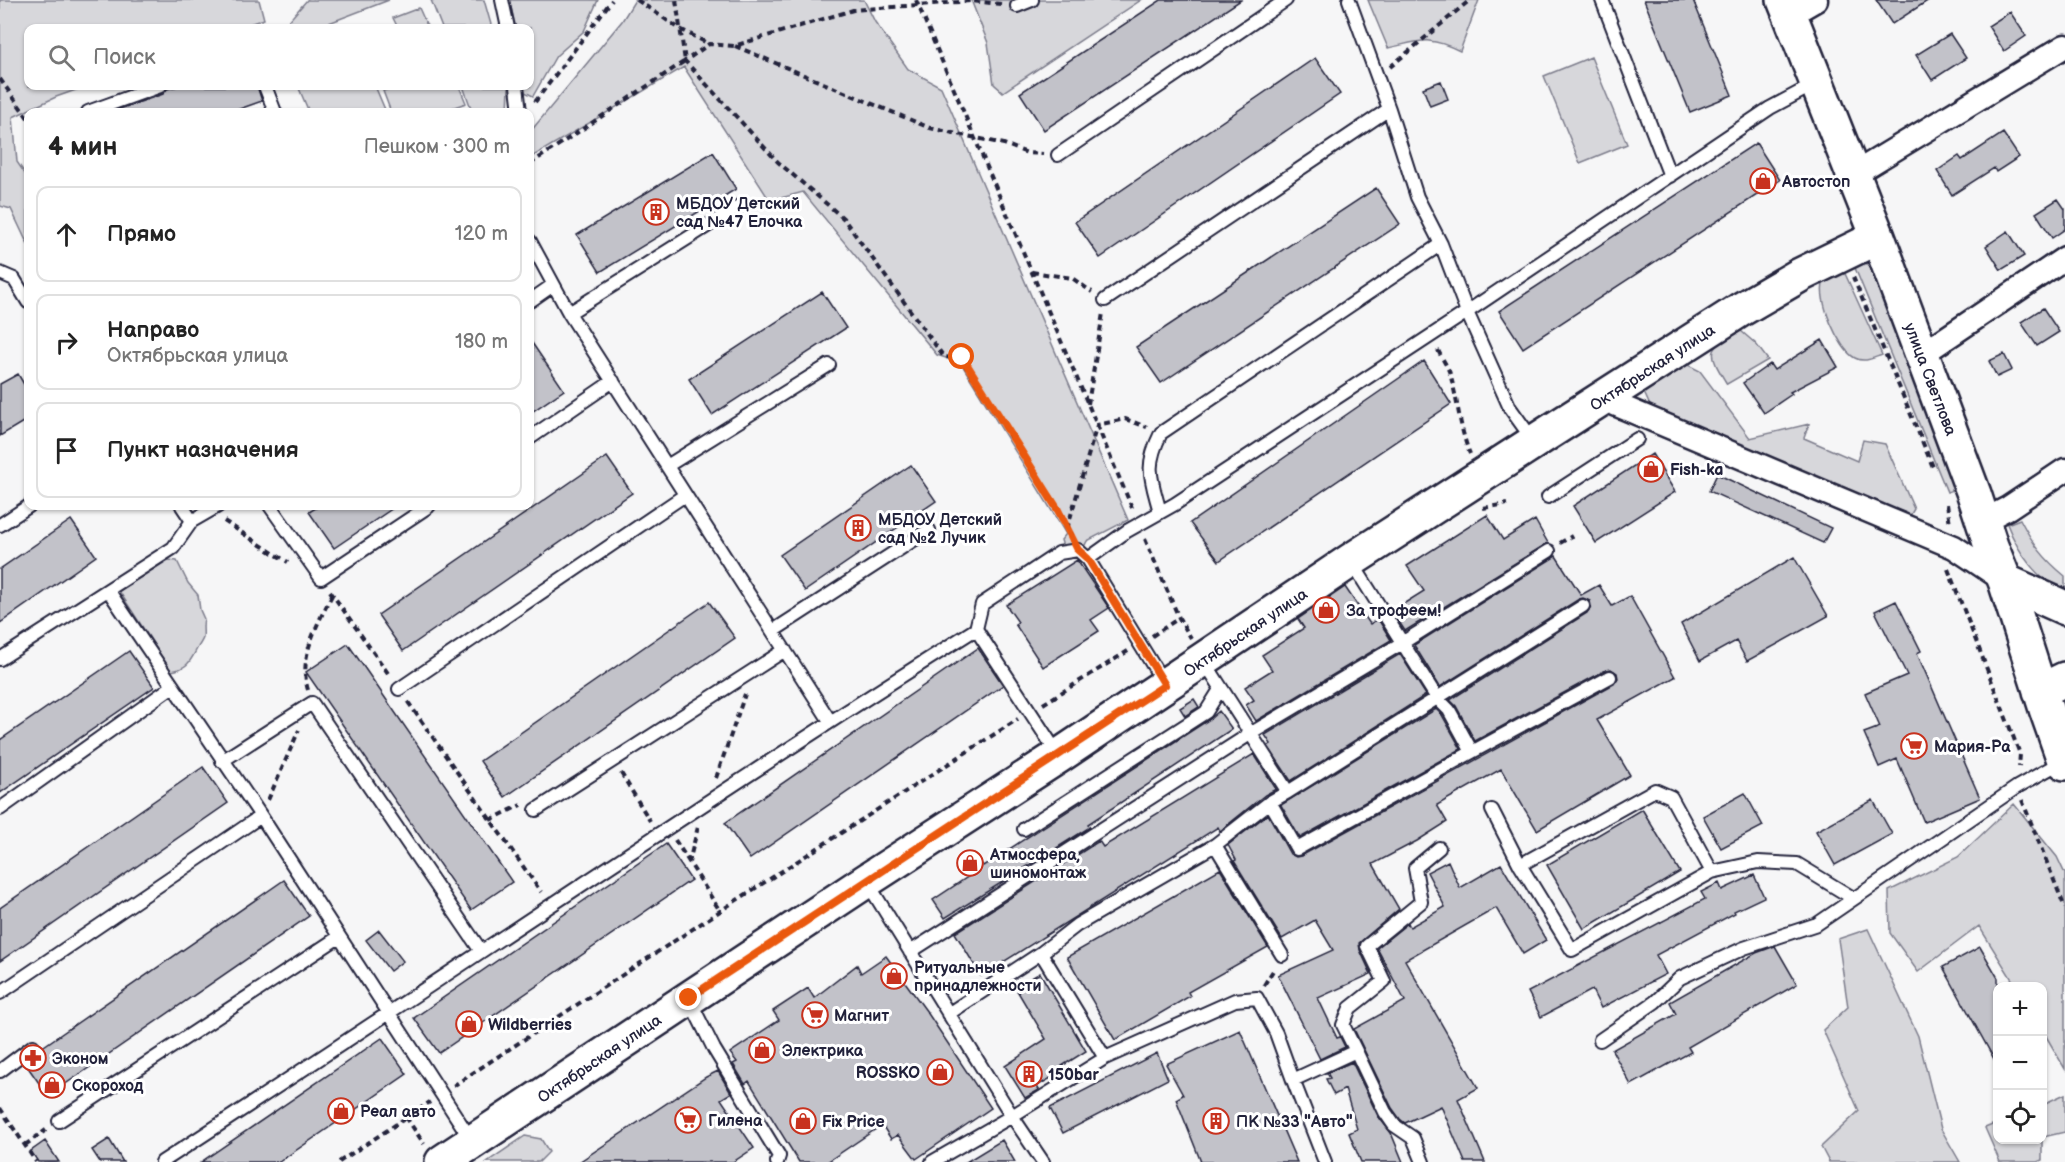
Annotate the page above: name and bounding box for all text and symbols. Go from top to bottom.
search box [24,24,534,90]
icon: search [45,41,78,74]
text: Поиск [93,44,156,71]
text: 4 мин [48,132,117,163]
text: Пешком · 300 m [364,135,510,159]
shop icon: Автостоп [1748,166,1778,196]
place label: Автостоп [1781,173,1850,192]
place label: МБДОУ Детский сад №47 Елочка [676,195,803,232]
building icon: МБДОУ Детский сад №47 Елочка [641,197,671,227]
icon: ahead [50,218,83,251]
text: Прямо [107,221,176,248]
text: 120 m [455,222,508,246]
text: Направо [107,317,199,344]
street label: Октябрьская улица [1587,320,1719,416]
street label: улица Светлова [1899,320,1960,439]
icon: right [50,326,83,359]
text: 180 m [455,330,508,354]
route start [948,343,974,369]
text: Октябрьская улица [107,344,288,368]
icon: arrive [50,434,83,467]
text: Пункт назначения [107,437,299,464]
shop icon: Fish-ka [1636,454,1666,484]
place label: Fish-ka [1670,461,1723,480]
place label: МБДОУ Детский сад №2 Лучик [878,511,1002,548]
building icon: МБДОУ Детский сад №2 Лучик [843,513,873,543]
street label: Октябрьская улица [1180,585,1312,682]
shop icon: За трофеем! [1311,595,1341,625]
place label: За трофеем! [1346,602,1442,621]
supermarket icon: Мария-Ра [1899,731,1929,761]
place label: Мария-Ра [1934,738,2011,757]
place label: Атмосфера, шиномонтаж [989,846,1087,883]
shop icon: Атмосфера, шиномонтаж [955,848,985,878]
place label: Ритуальные принадлежности [914,959,1042,996]
shop icon: Ритуальные принадлежности [879,961,909,991]
map controls [1993,982,2047,1144]
button: + [1993,982,2047,1036]
route end [675,984,701,1010]
supermarket icon: Магнит [800,1000,830,1030]
place label: Магнит [834,1007,889,1026]
shop icon: Wildberries [454,1009,484,1039]
street label: Октябрьская улица [534,1011,666,1108]
place label: Wildberries [488,1016,572,1035]
shop icon: Электрика [747,1035,777,1065]
button: − [1993,1036,2047,1090]
place label: Электрика [782,1042,864,1061]
pharmacy icon: Эконом [18,1043,48,1073]
place label: Эконом [52,1050,109,1069]
shop icon: ROSSKO [925,1057,955,1087]
building icon: 150bar [1014,1059,1044,1089]
place label: ROSSKO [856,1064,920,1083]
place label: 150bar [1048,1066,1100,1085]
shop icon: Скороход [37,1070,67,1100]
place label: Скороход [72,1077,144,1096]
button: locate [1993,1090,2047,1144]
shop icon: Реал авто [326,1096,356,1126]
place label: Реал авто [360,1103,436,1122]
supermarket icon: Гилена [673,1105,703,1135]
shop icon: Fix Price [788,1106,818,1136]
building icon: ПК №33 "Авто" [1201,1106,1231,1136]
place label: Гилена [708,1112,763,1131]
place label: Fix Price [822,1113,885,1132]
place label: ПК №33 "Авто" [1236,1113,1353,1132]

